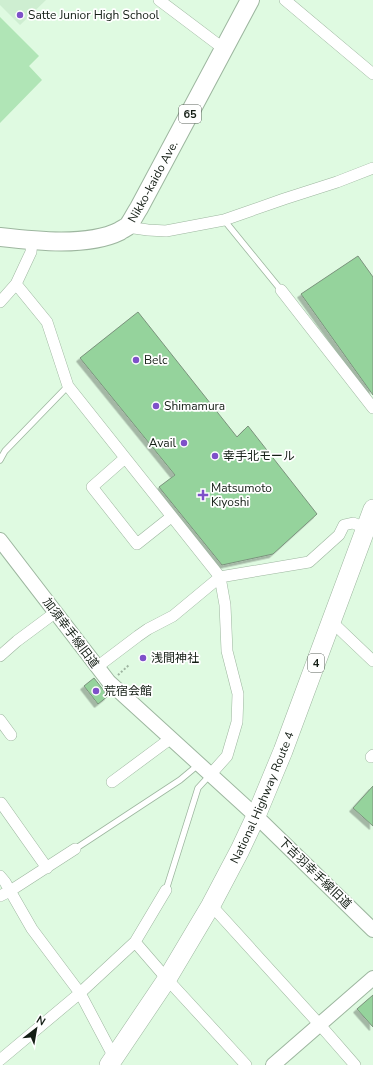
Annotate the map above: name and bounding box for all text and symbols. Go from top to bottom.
place label: Satte Junior High School [28,7,160,23]
marker: Satte Junior High School [15,10,25,20]
road number: 65 [179,105,201,123]
street label: Nikko-kaido Ave. [124,138,182,225]
place label: Belc [144,352,168,368]
marker: Belc [131,355,141,365]
place label: Shimamura [164,398,225,414]
marker: Shimamura [151,401,161,411]
place label: Avail [149,435,176,451]
marker: Avail [179,438,189,448]
place label: 幸手北モール [223,448,295,464]
marker: 幸手北モール [210,451,220,461]
place label: Matsumoto Kiyoshi [211,480,272,510]
marker: Matsumoto Kiyoshi [198,490,208,500]
street label: 加須幸手線旧道 [39,595,103,671]
place label: 浅間神社 [151,650,199,666]
marker: 浅間神社 [138,653,148,663]
road number: 4 [308,654,324,672]
place label: 荒宿会館 [104,683,152,699]
marker: 荒宿会館 [91,686,101,696]
street label: National Highway Route 4 [226,729,298,866]
street label: 下吉羽幸手線旧道 [275,834,355,912]
north arrow [16,1009,56,1049]
text: N [34,1012,48,1029]

